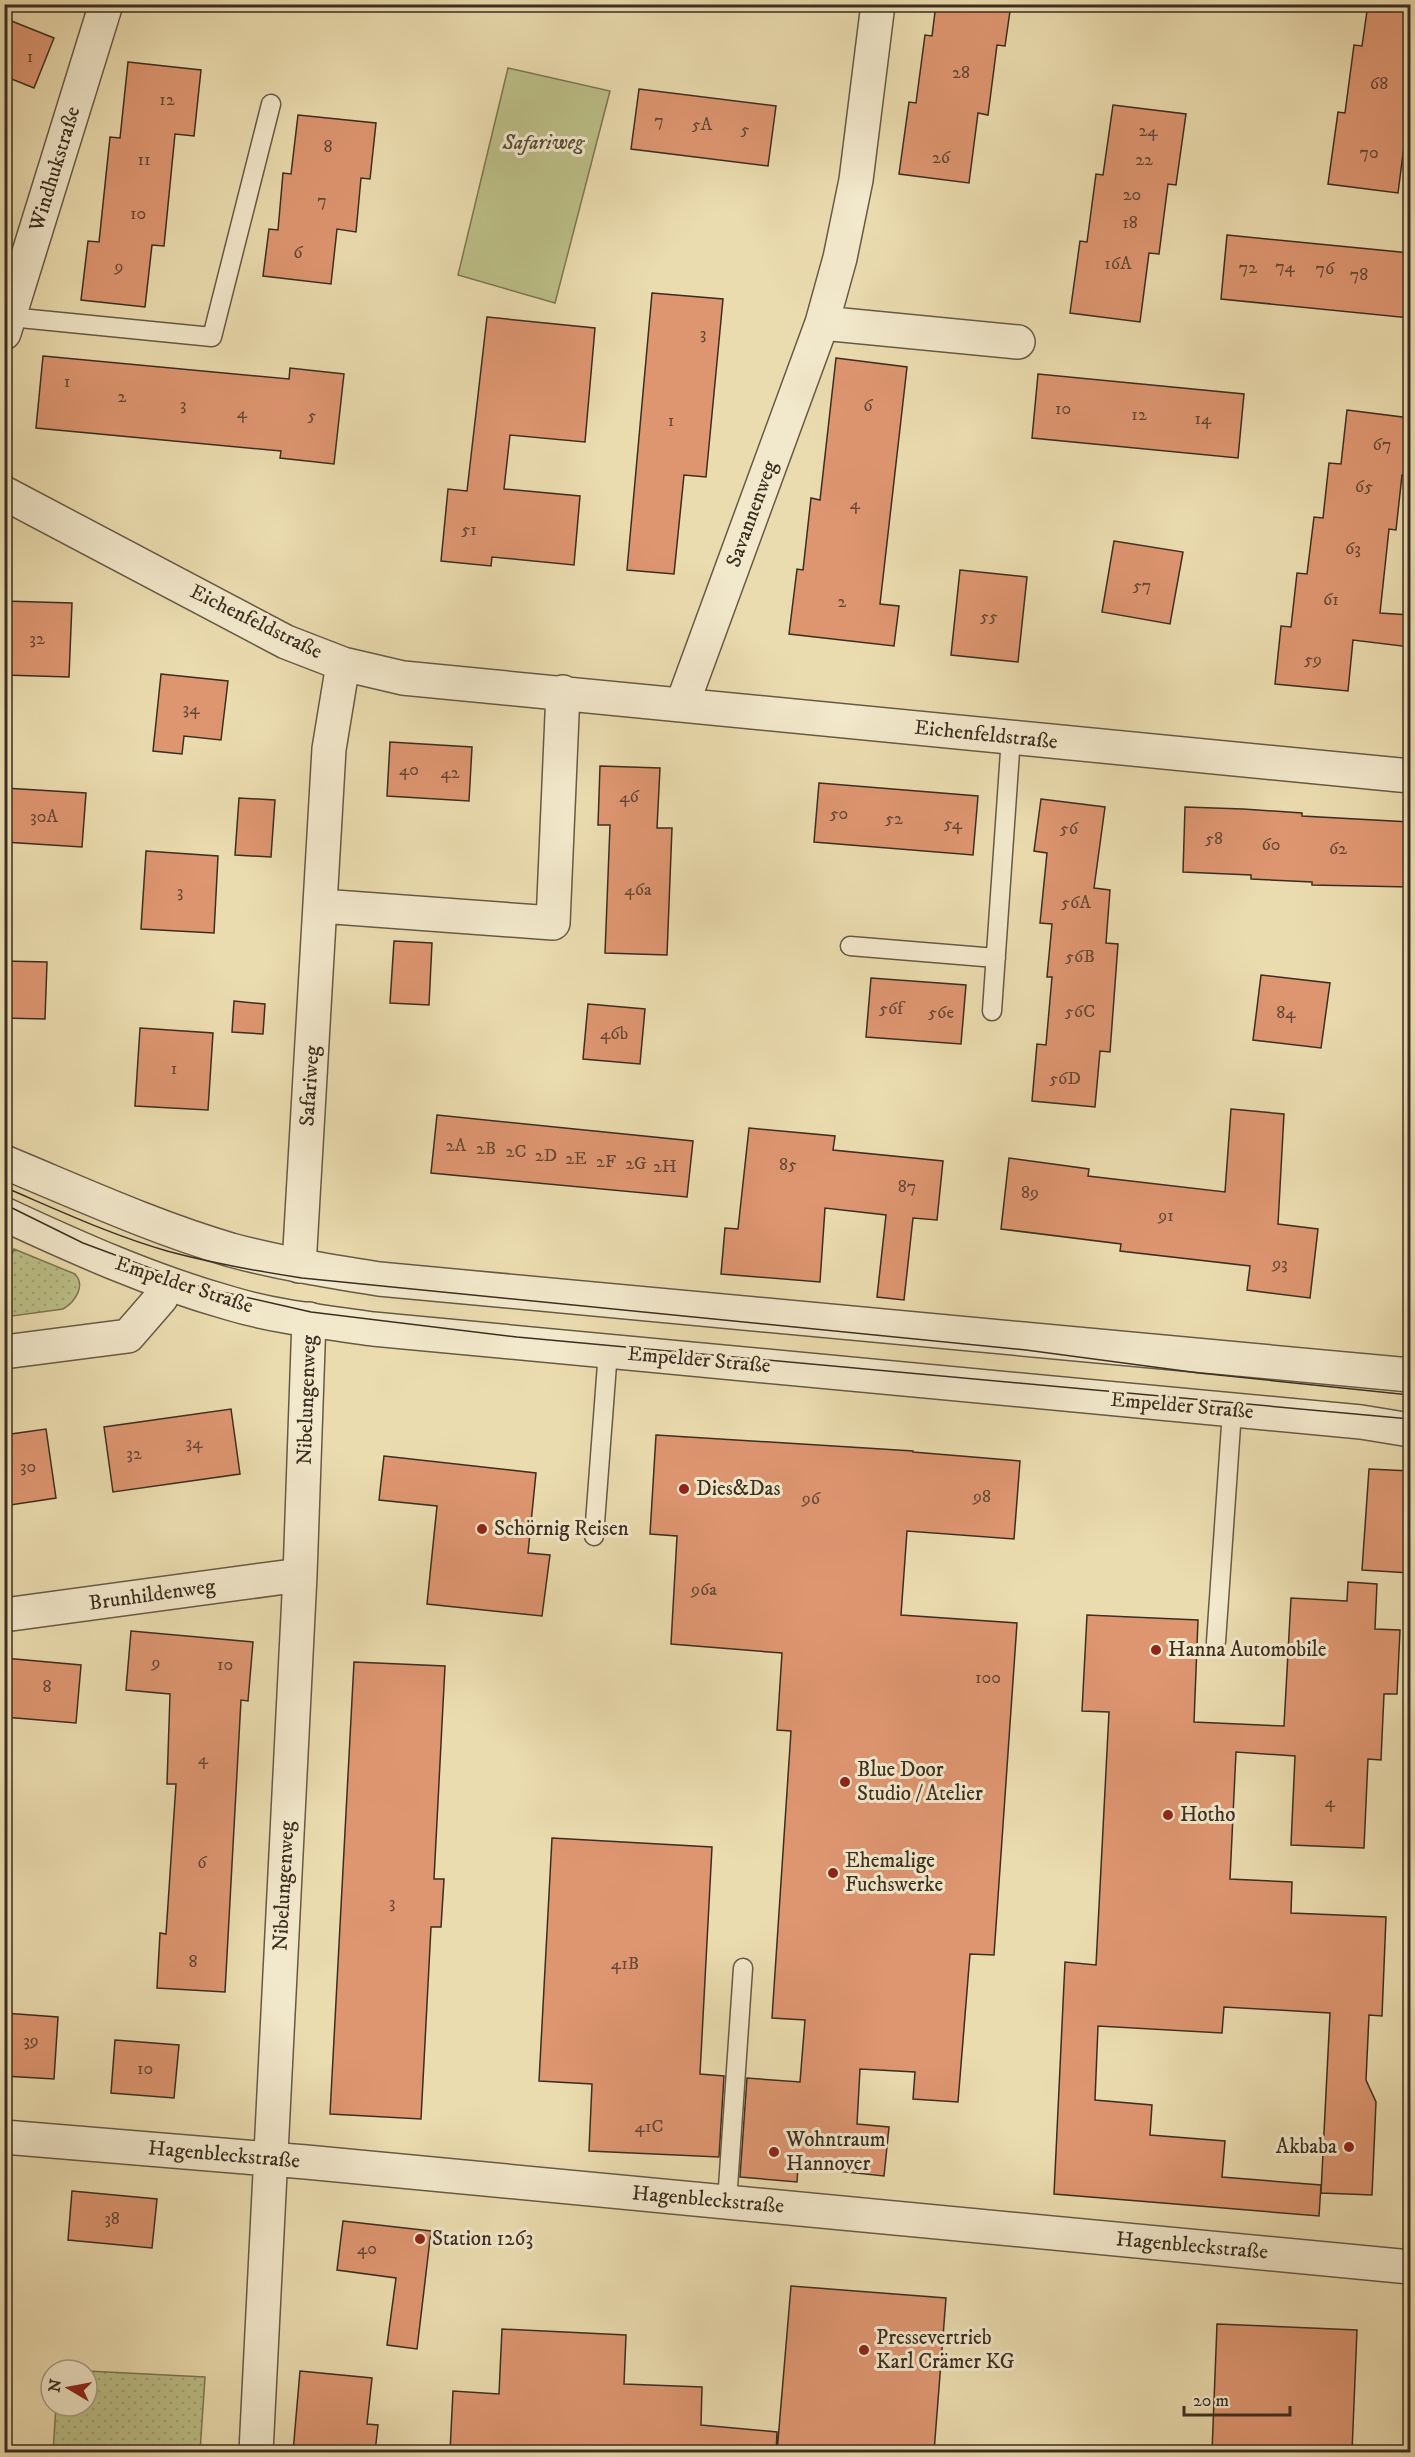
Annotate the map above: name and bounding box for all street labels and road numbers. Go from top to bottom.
street label: Windhukstraße [23,103,86,236]
street label: Savannenweg [721,456,784,571]
street label: Eichenfeldstraße [186,579,327,665]
street label: Eichenfeldstraße [913,715,1059,755]
street label: Safariweg [294,1044,326,1127]
street label: Empelder Straße [112,1250,257,1320]
street label: Nibelungenweg [292,1334,322,1465]
street label: Empelder Straße [626,1341,772,1379]
street label: Empelder Straße [1109,1387,1255,1425]
street label: Brunhildenweg [87,1573,218,1617]
street label: Nibelungenweg [268,1820,300,1952]
street label: Hagenbleckstraße [147,2135,301,2175]
street label: Hagenbleckstraße [631,2180,785,2220]
street label: Hagenbleckstraße [1115,2226,1269,2266]

